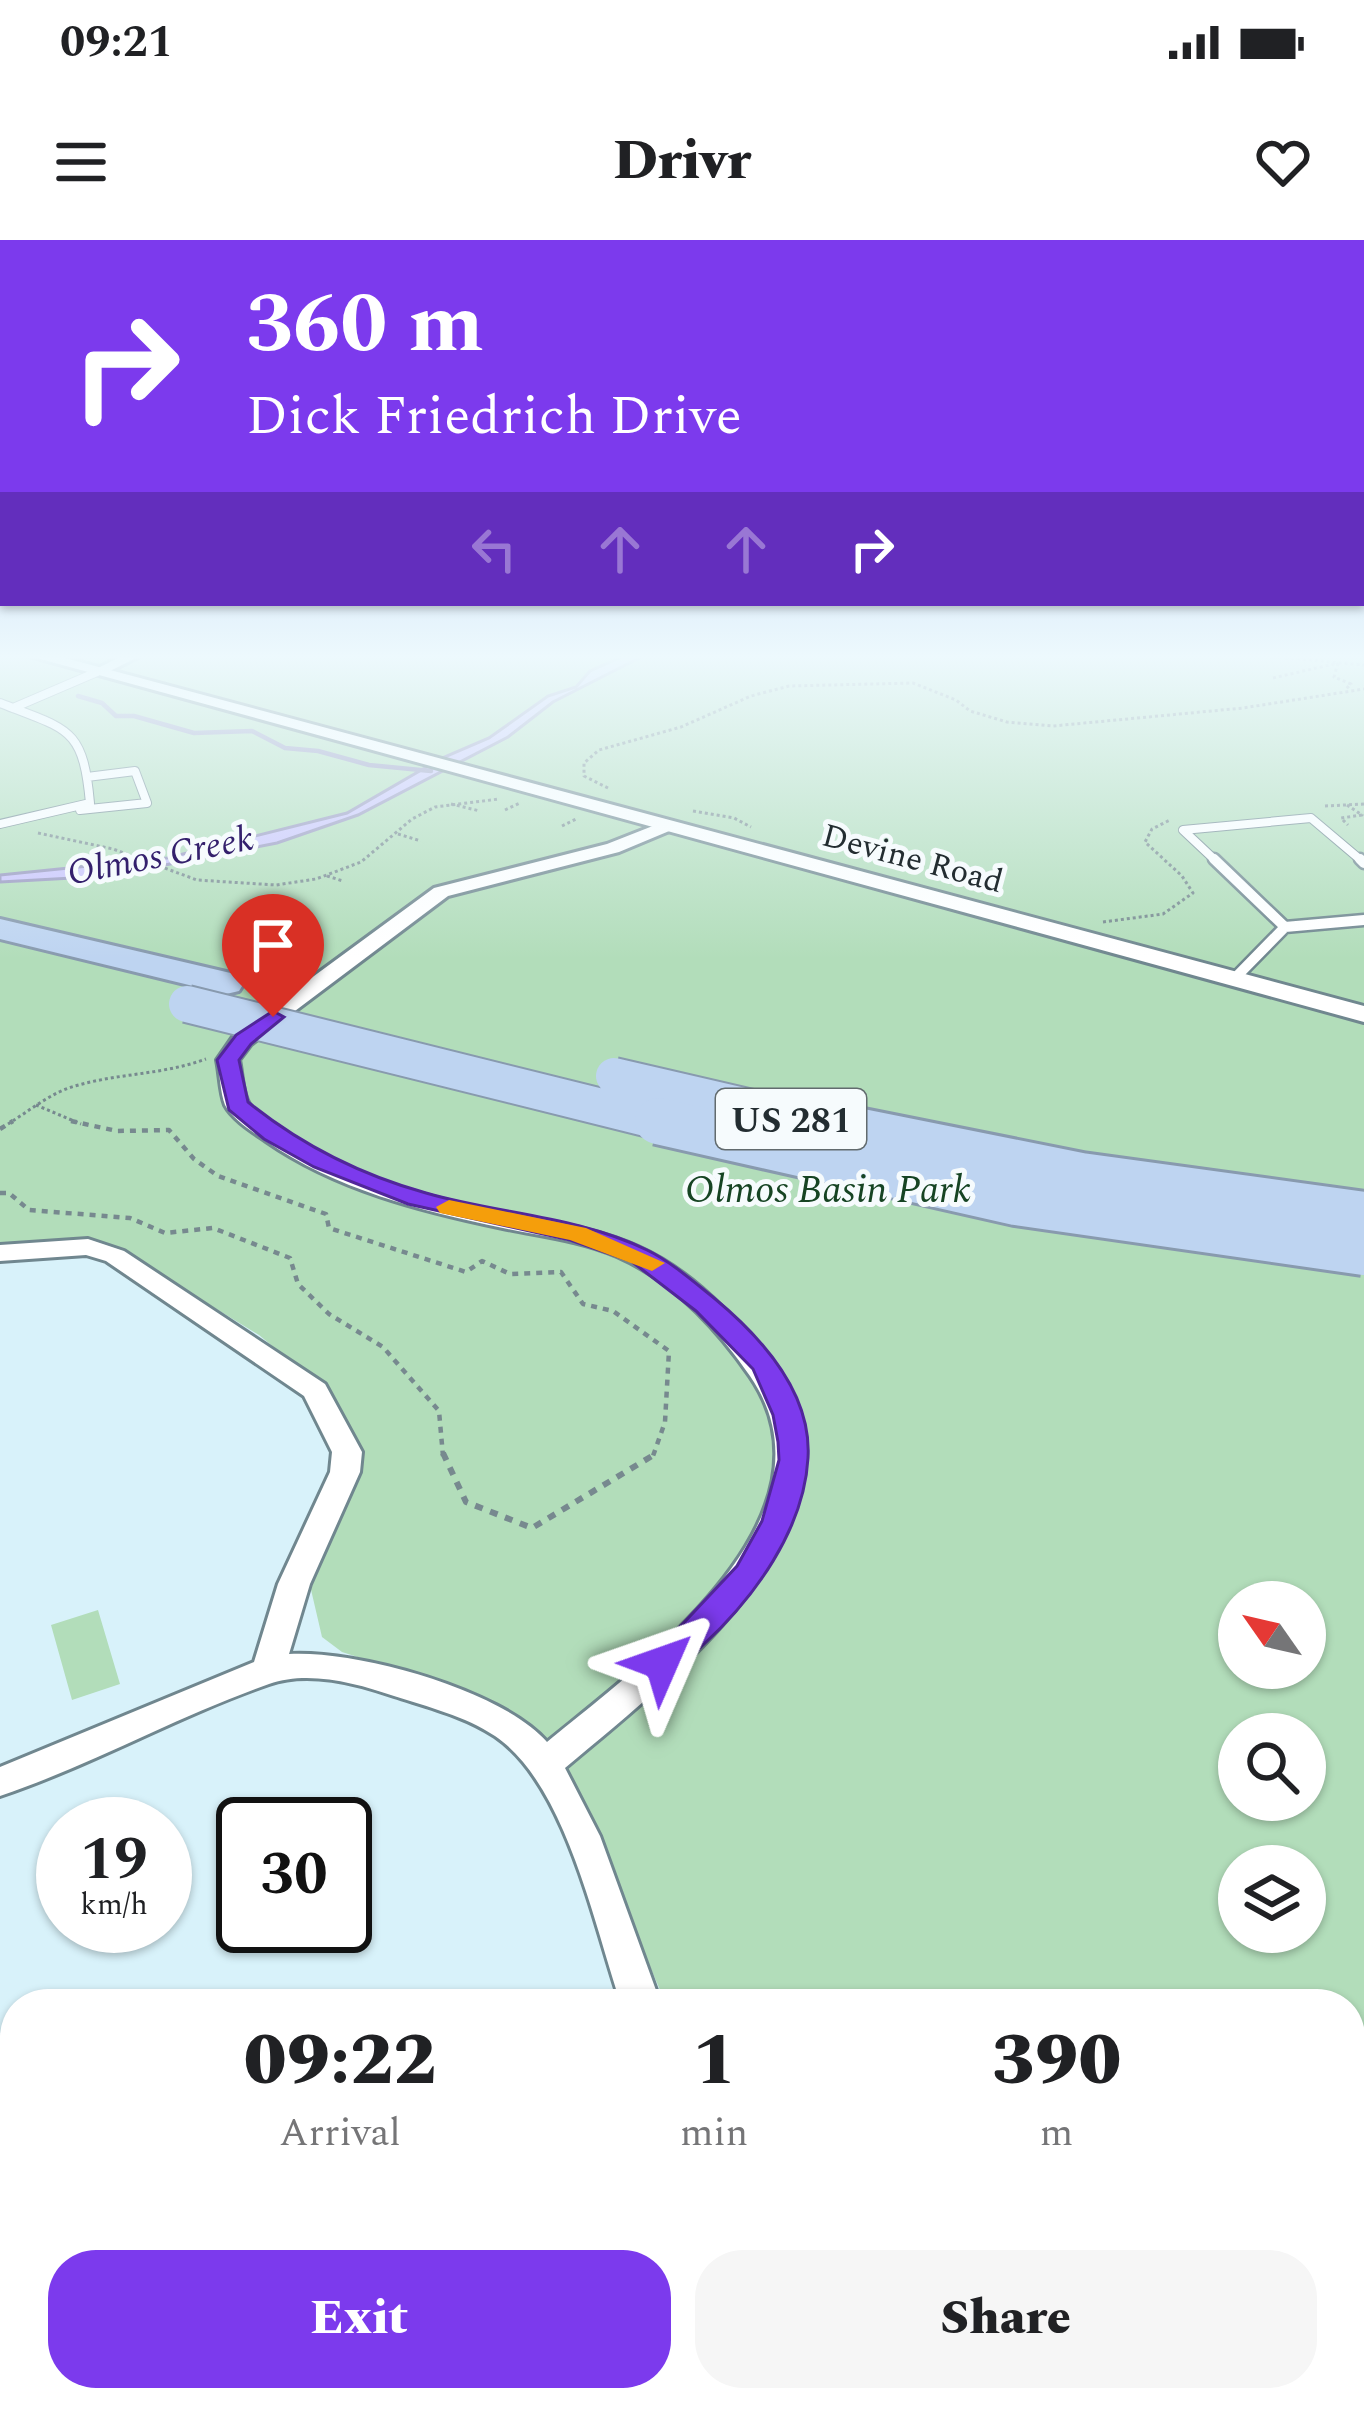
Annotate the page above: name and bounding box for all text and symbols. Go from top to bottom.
text: 09:21 [60,8,173,77]
text: Drivr [613,121,751,203]
icon: menu [48,129,114,195]
icon: heart [1250,129,1316,195]
text: 360 m [246,261,484,389]
icon: right [48,288,204,444]
text: Dick Friedrich Drive [246,376,742,458]
icon: left [461,516,527,582]
icon: ahead [587,516,653,582]
icon: ahead [713,516,779,582]
icon: right [839,516,905,582]
water label: Olmos Creek [63,811,258,901]
street label: Devine Road [816,811,1009,907]
pin [222,894,324,1017]
icon: arrive [240,912,306,978]
road number: US 281 [716,1089,866,1149]
park label: Olmos Basin Park [685,1161,971,1220]
north arrow [1218,1581,1326,1689]
map controls [1218,1581,1326,1953]
position arrow [599,1600,725,1726]
button: search [1218,1713,1326,1821]
speed limit sign: 30 [216,1797,372,1953]
text: 19 [80,1814,148,1906]
button: layers [1218,1845,1326,1953]
text: km/h [80,1882,148,1928]
text: 09:22 [244,2007,437,2116]
text: 1 [693,2007,736,2116]
text: 390 [992,2007,1121,2116]
text: Arrival [279,2104,401,2163]
text: min [680,2104,748,2163]
text: m [1040,2104,1073,2163]
button: Exit [48,2250,671,2388]
button: Share [695,2250,1317,2388]

